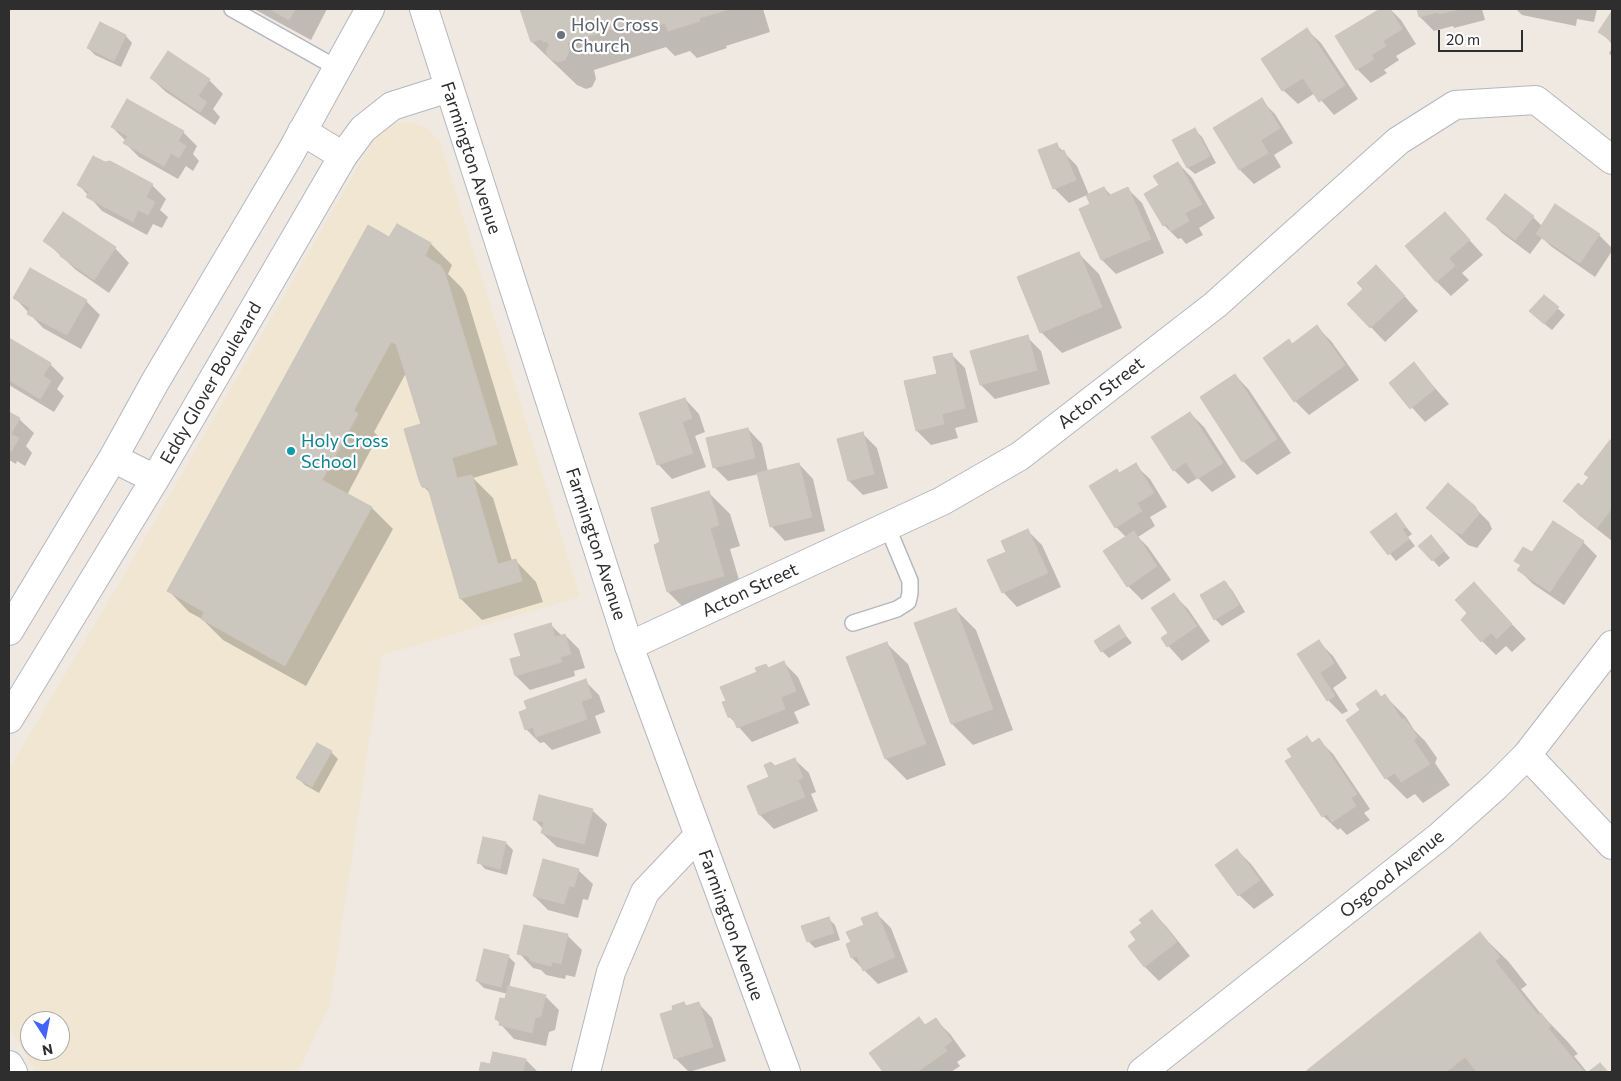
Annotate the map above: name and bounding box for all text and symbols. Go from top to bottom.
place label: Holy Cross Church [571,14,659,56]
scale bar [1441,20,1526,52]
marker: Holy Cross Church [555,29,567,41]
text: 20 m [1446,30,1480,48]
street label: Farmington Avenue [436,79,506,237]
street label: Eddy Glover Boulevard [156,298,266,468]
street label: Acton Street [1054,353,1148,433]
place label: Holy Cross School [301,430,389,472]
marker: Holy Cross School [285,445,297,457]
street label: Farmington Avenue [561,465,631,623]
street label: Acton Street [699,558,801,622]
street label: Osgood Avenue [1336,825,1448,923]
street label: Farmington Avenue [694,847,768,1003]
north arrow [20,1011,70,1061]
text: N [41,1041,55,1060]

